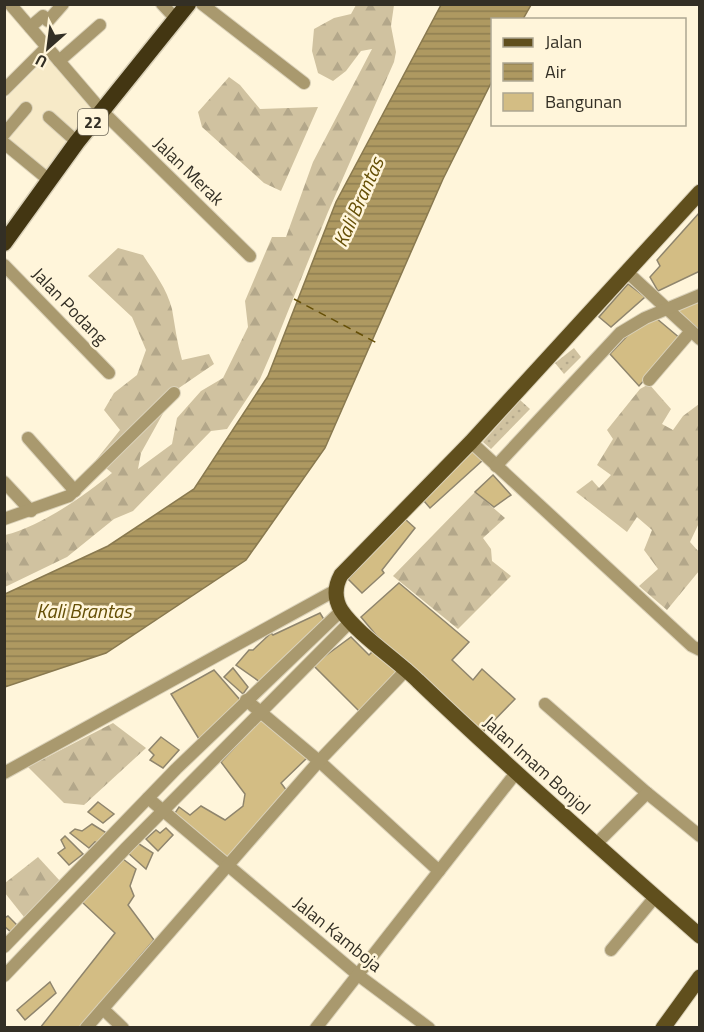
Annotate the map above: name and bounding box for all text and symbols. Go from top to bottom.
north arrow [18,18,78,78]
legend [491,18,686,126]
text: Jalan [545,28,582,55]
text: U [31,48,51,74]
text: Air [545,58,566,85]
text: Bangunan [545,88,622,115]
road number: 22 [78,109,108,135]
street label: Jalan Merak [148,130,231,212]
water label: Kali Brantas [324,151,392,252]
street label: Jalan Podang [26,261,114,351]
water label: Kali Brantas [36,595,133,626]
street label: Jalan Imam Bonjol [477,709,597,821]
street label: Jalan Kamboja [288,890,388,978]

